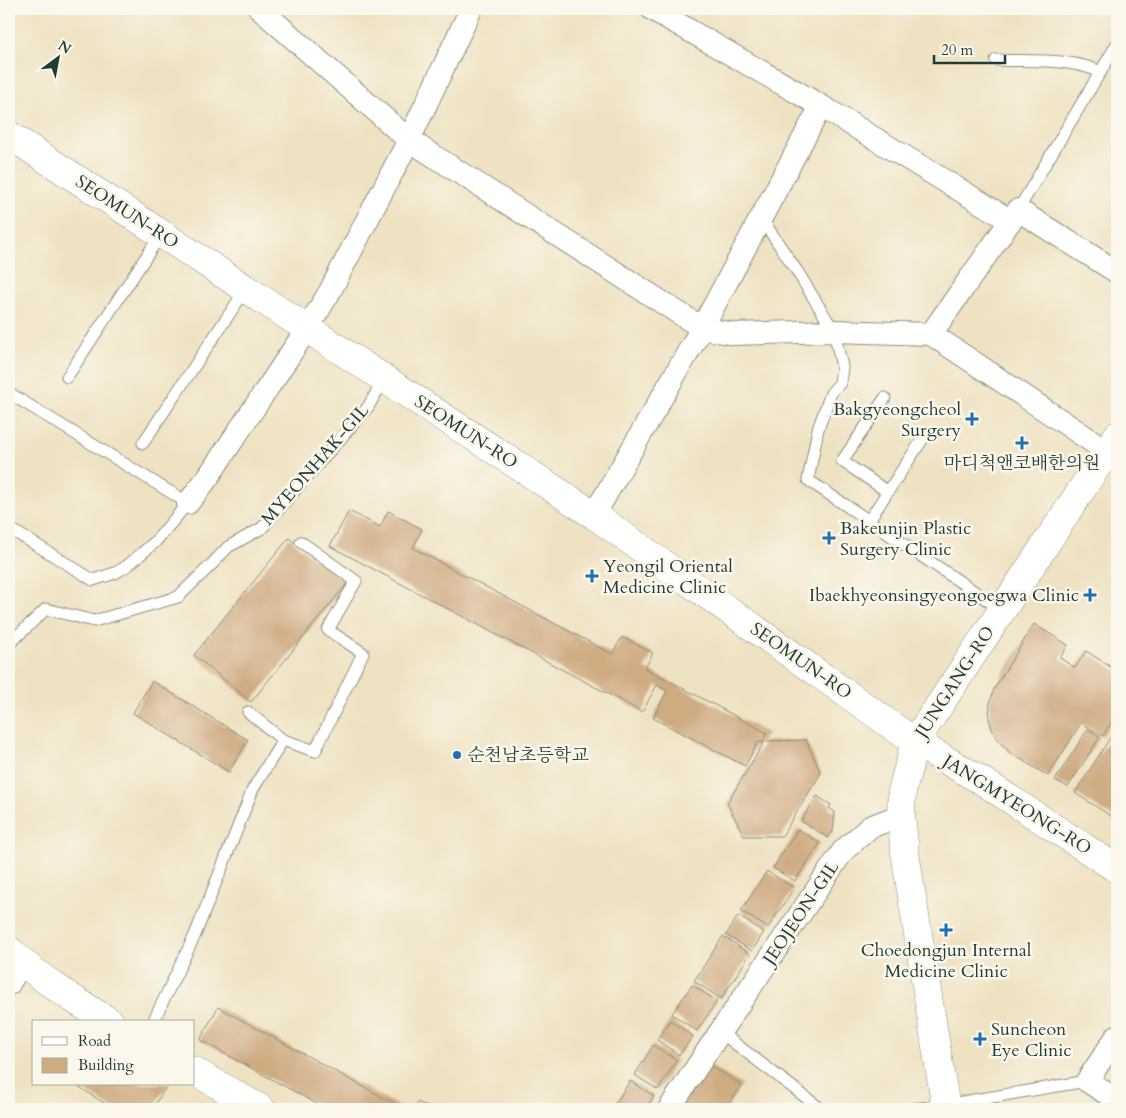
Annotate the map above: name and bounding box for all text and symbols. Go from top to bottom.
north arrow [32,32,82,82]
scale bar [934,32,1005,64]
text: N [54,36,75,59]
text: 20 m [941,40,973,60]
street label: SEOMUN-RO [70,169,184,255]
street label: SEOMUN-RO [409,389,523,475]
place label: Bakgyeongcheol Surgery [833,397,961,443]
street label: MYEONHAK-GIL [255,399,375,531]
marker: Bakgyeongcheol Surgery [965,412,979,426]
marker: 마디척앤코배한의원 [1015,436,1029,450]
place label: 마디척앤코배한의원 [944,451,1100,476]
place label: Bakeunjin Plastic Surgery Clinic [840,516,971,562]
marker: Bakeunjin Plastic Surgery Clinic [822,531,836,545]
place label: Yeongil Oriental Medicine Clinic [603,554,733,600]
marker: Yeongil Oriental Medicine Clinic [585,569,599,583]
place label: Ibaekhyeonsingyeongoegwa Clinic [809,583,1079,608]
marker: Ibaekhyeonsingyeongoegwa Clinic [1083,588,1097,602]
street label: SEOMUN-RO [745,617,857,705]
street label: JUNGANG-RO [908,621,1001,745]
place label: 순천남초등학교 [467,743,589,768]
street label: JANGMYEONG-RO [935,747,1096,861]
marker: 순천남초등학교 [451,749,463,761]
street label: JEOJEON-GIL [755,856,845,972]
marker: Choedongjun Internal Medicine Clinic [939,923,953,937]
place label: Choedongjun Internal Medicine Clinic [861,938,1032,984]
place label: Suncheon Eye Clinic [991,1017,1072,1063]
legend [32,1020,195,1086]
text: Road [78,1031,111,1051]
marker: Suncheon Eye Clinic [973,1032,987,1046]
text: Building [78,1055,134,1075]

